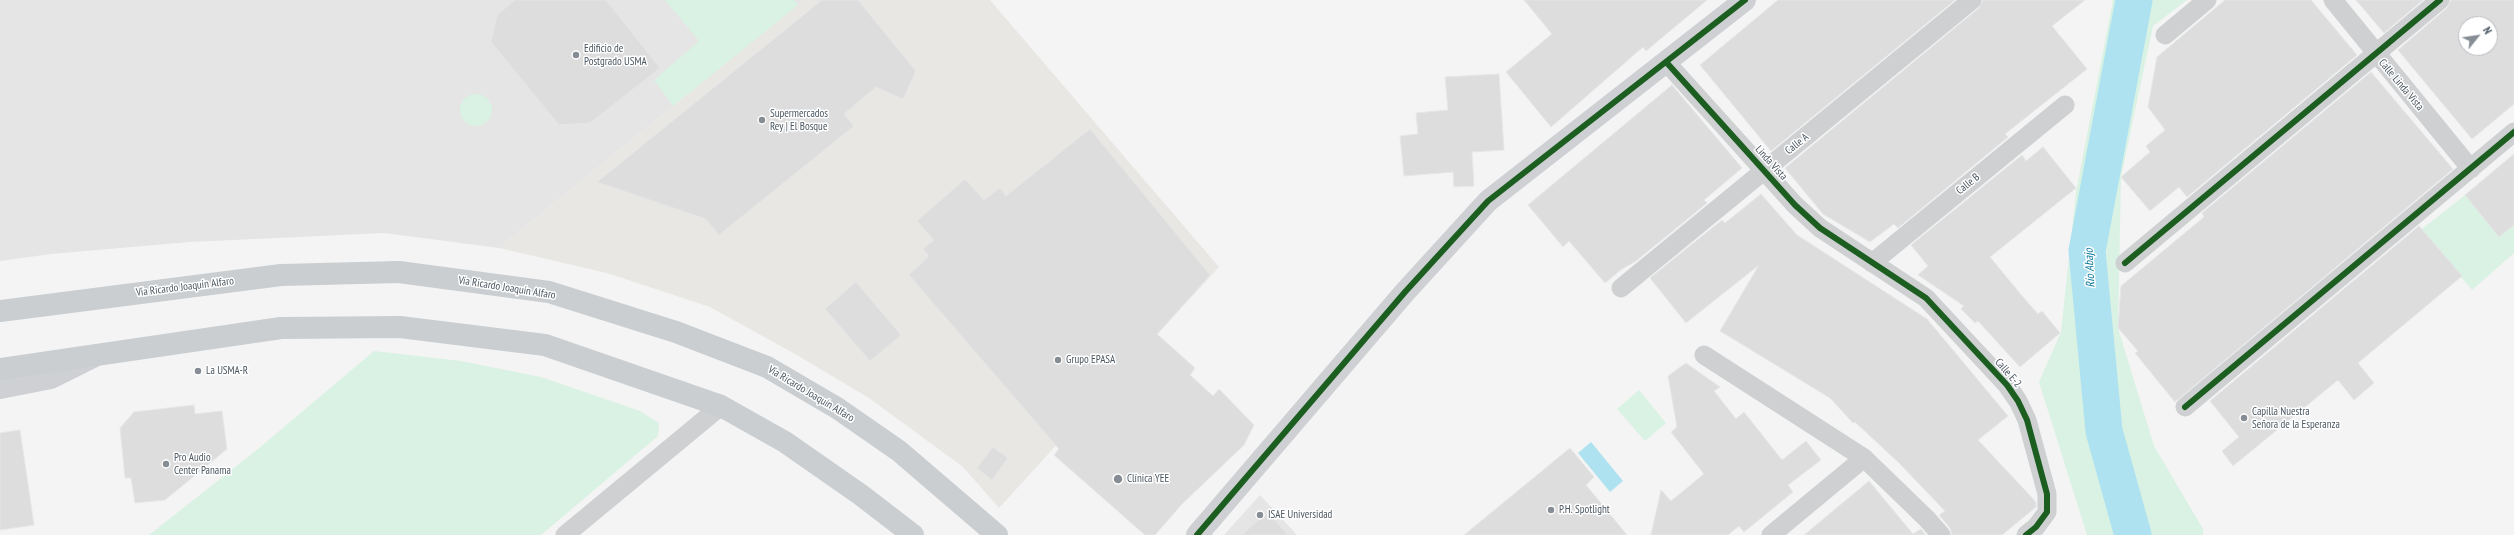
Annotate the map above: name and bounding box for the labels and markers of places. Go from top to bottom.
place label: Edificio de Postgrado USMA [584,42,647,68]
marker: Edificio de Postgrado USMA [571,50,581,60]
place label: Supermercados Rey | El Bosque [770,107,828,133]
marker: Supermercados Rey | El Bosque [757,115,767,125]
place label: Grupo EPASA [1066,353,1115,367]
marker: Grupo EPASA [1053,355,1063,365]
place label: La USMA-R [206,364,248,378]
marker: La USMA-R [193,366,203,376]
place label: Capilla Nuestra Señora de la Esperanza [2252,405,2340,431]
marker: Capilla Nuestra Señora de la Esperanza [2239,413,2249,423]
place label: Pro Audio Center Panama [174,451,231,477]
marker: Pro Audio Center Panama [161,459,171,469]
place label: Clínica YEE [1127,472,1169,486]
marker: Clínica YEE [1112,473,1124,485]
place label: P.H. Spotlight [1559,503,1610,517]
marker: P.H. Spotlight [1546,505,1556,515]
place label: ISAE Universidad [1268,508,1332,522]
marker: ISAE Universidad [1255,510,1265,520]

